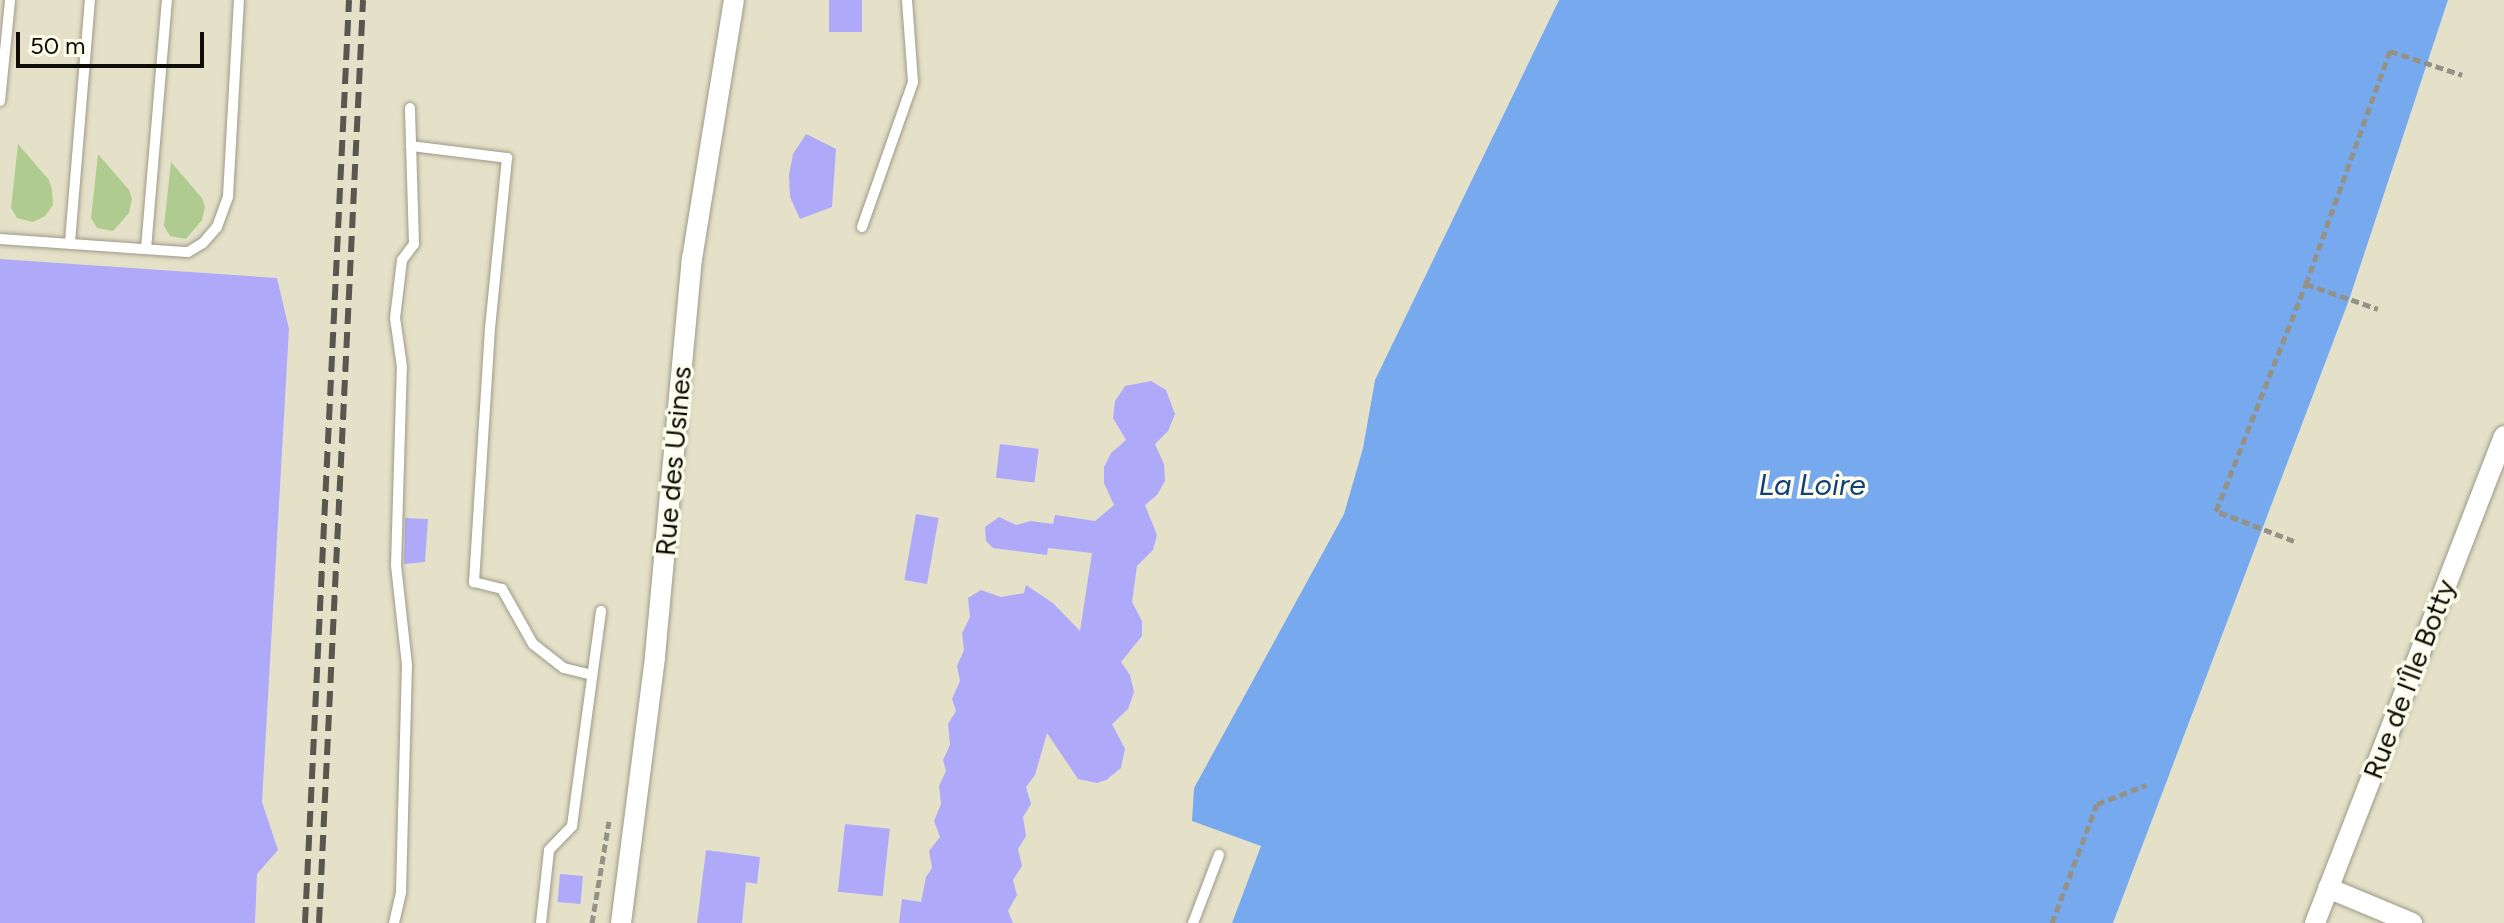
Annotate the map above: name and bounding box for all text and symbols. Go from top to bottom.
scale bar [20,16,208,66]
text: 50 m [30,31,86,60]
street label: Rue des Usines [648,365,698,557]
water label: La Loire [1758,467,1866,503]
street label: Rue de l'Île Botty [2356,575,2462,783]

